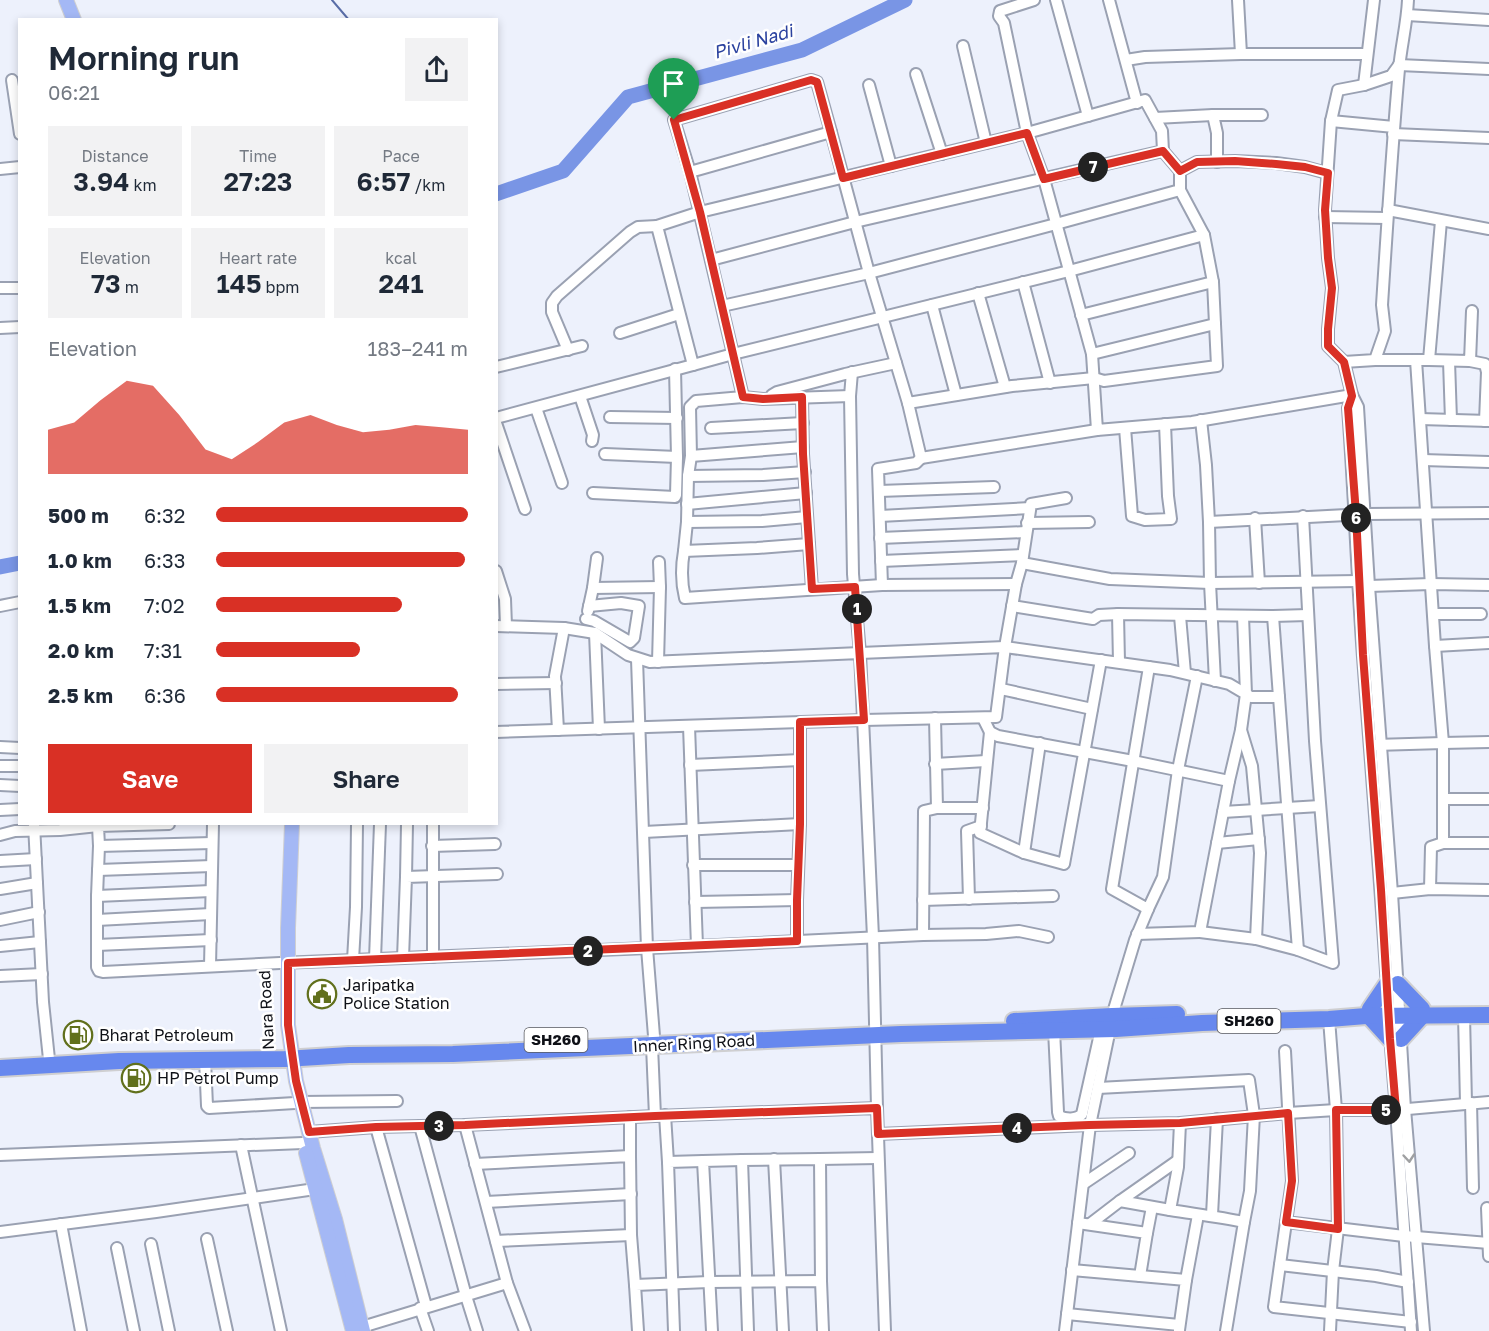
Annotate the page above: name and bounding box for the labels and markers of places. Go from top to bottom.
pin [648,58,699,120]
pin: 7 [1078,152,1108,182]
pin: 6 [1341,503,1371,533]
pin: 1 [842,594,872,624]
pin: 2 [573,936,603,966]
place label: Jaripatka Police Station [343,975,450,1013]
public building icon: Jaripatka Police Station [306,978,338,1010]
fuel station icon: Bharat Petroleum [62,1019,94,1051]
place label: Bharat Petroleum [99,1025,234,1045]
fuel station icon: HP Petrol Pump [120,1062,152,1094]
place label: HP Petrol Pump [157,1068,279,1088]
pin: 5 [1371,1095,1401,1125]
pin: 3 [424,1111,454,1141]
pin: 4 [1002,1113,1032,1143]

